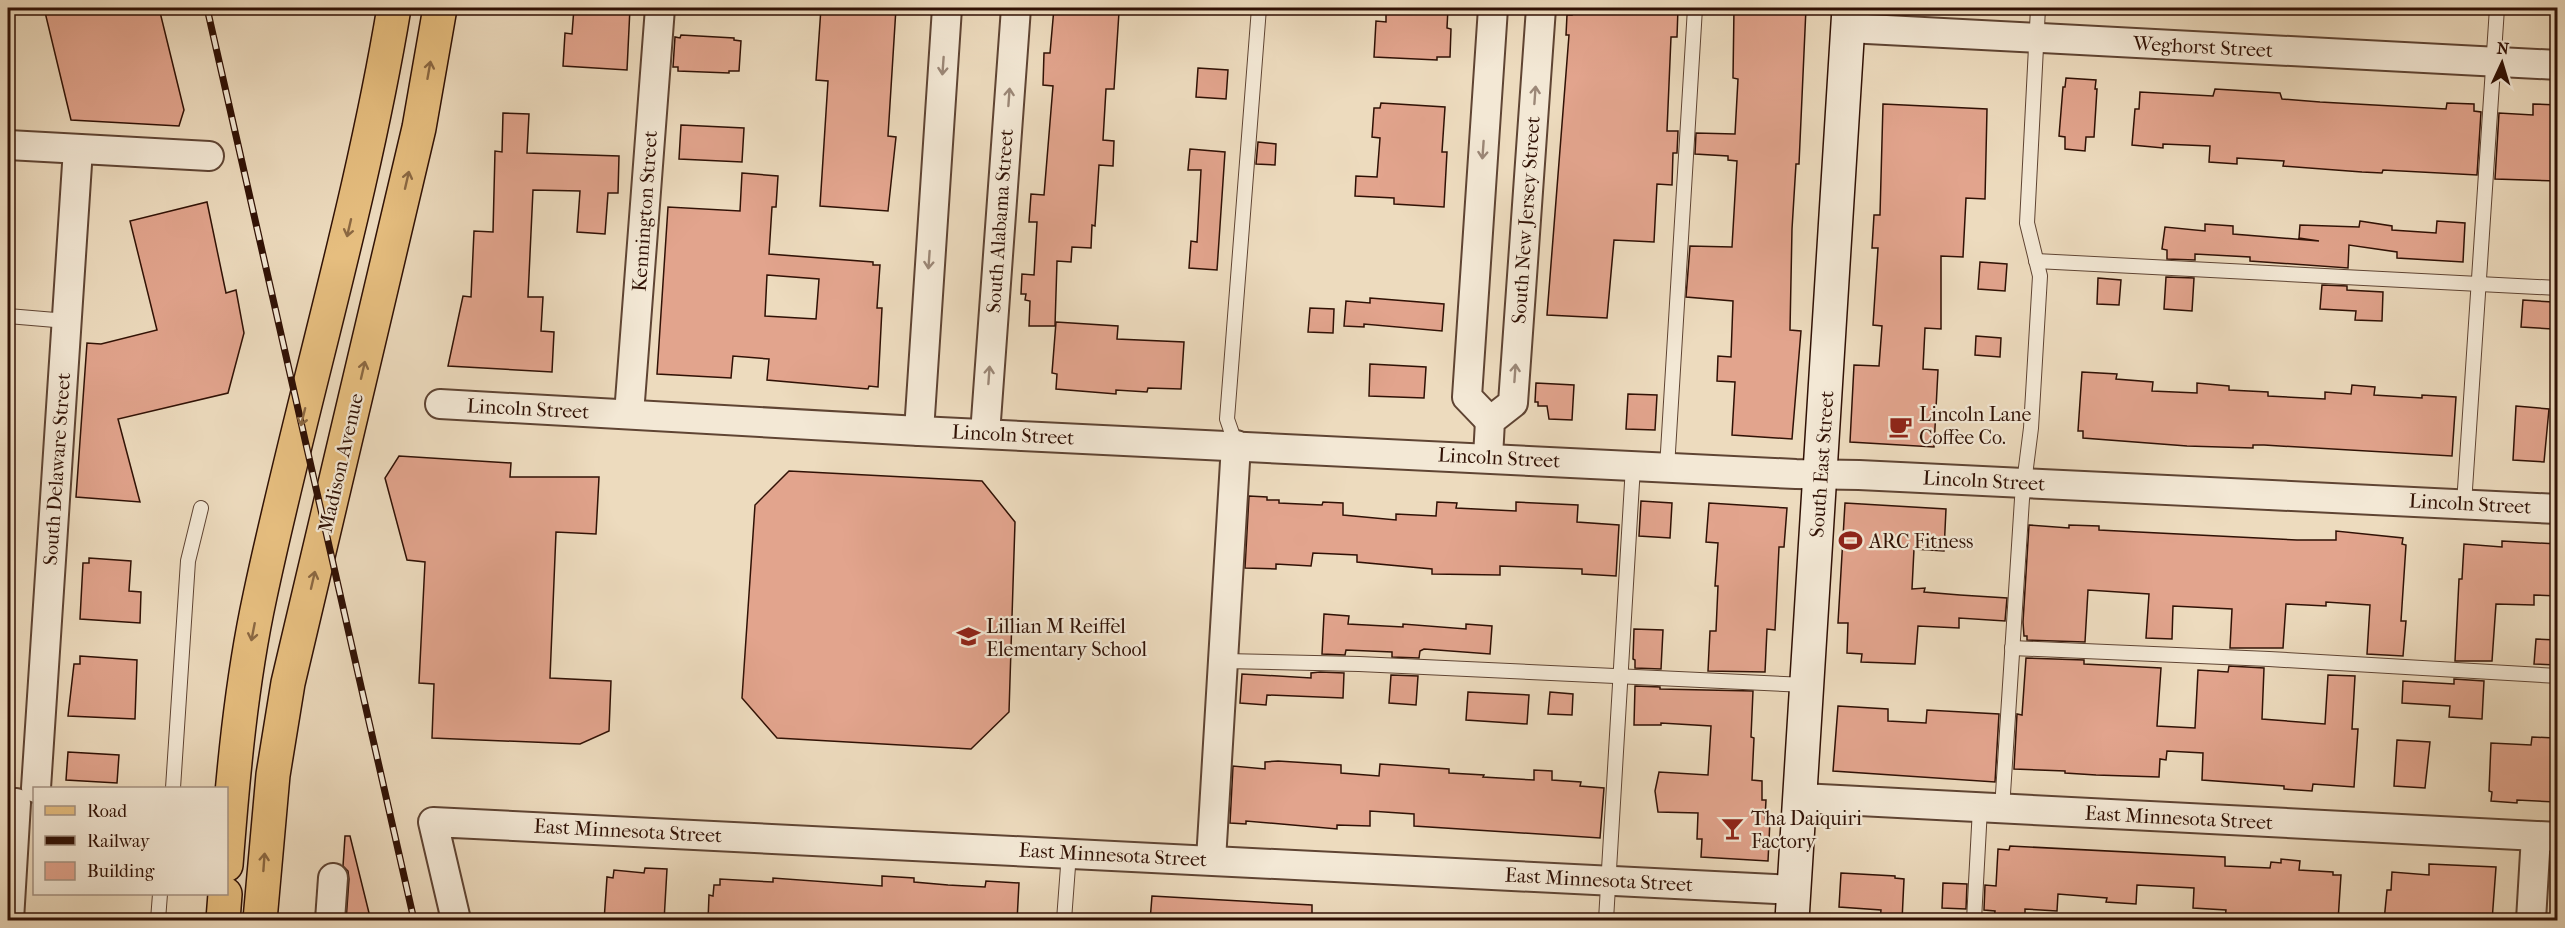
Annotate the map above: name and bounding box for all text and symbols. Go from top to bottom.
street label: Weghorst Street [2131,32,2274,62]
north arrow [2472,33,2532,93]
text: N [2496,39,2511,58]
one-way arrow [937,55,948,75]
one-way arrow [424,61,435,81]
one-way arrow [1529,86,1540,105]
one-way arrow [1004,88,1015,107]
street label: South New Jersey Street [1507,115,1545,325]
street label: South Alabama Street [982,128,1018,314]
street label: Kennington Street [628,130,662,292]
one-way arrow [1478,139,1489,159]
one-way arrow [401,171,413,190]
one-way arrow [343,217,354,237]
one-way arrow [923,250,934,270]
one-way arrow [357,360,369,379]
one-way arrow [1510,364,1521,384]
one-way arrow [984,366,995,386]
street label: South Delaware Street [39,372,75,566]
street label: South East Street [1805,390,1839,538]
street label: Madison Avenue [314,391,368,535]
street label: Lincoln Street [466,394,590,424]
place label: Lincoln Lane Coffee Co. [1919,403,2032,449]
one-way arrow [296,407,308,426]
cafe icon: Lincoln Lane Coffee Co. [1888,413,1914,439]
street label: Lincoln Street [951,420,1075,450]
street label: Lincoln Street [1437,443,1561,473]
street label: Lincoln Street [1922,466,2046,496]
street label: Lincoln Street [2408,489,2532,519]
sports icon: ARC Fitness [1838,528,1864,554]
place label: ARC Fitness [1868,530,1973,553]
one-way arrow [308,571,320,590]
place label: Lillian M Reiffel Elementary School [986,615,1148,661]
one-way arrow [247,622,258,642]
school or university icon: Lillian M Reiffel Elementary School [955,624,981,650]
legend [33,787,228,895]
text: Road [87,801,127,822]
street label: East Minnesota Street [2084,802,2274,834]
place label: Tha Daiquiri Factory [1751,807,1862,853]
street label: East Minnesota Street [533,815,723,847]
bar icon: Tha Daiquiri Factory [1720,816,1746,842]
text: Railway [87,831,151,852]
street label: East Minnesota Street [1018,839,1208,871]
one-way arrow [259,853,270,873]
text: Building [87,861,155,882]
street label: East Minnesota Street [1504,864,1694,896]

